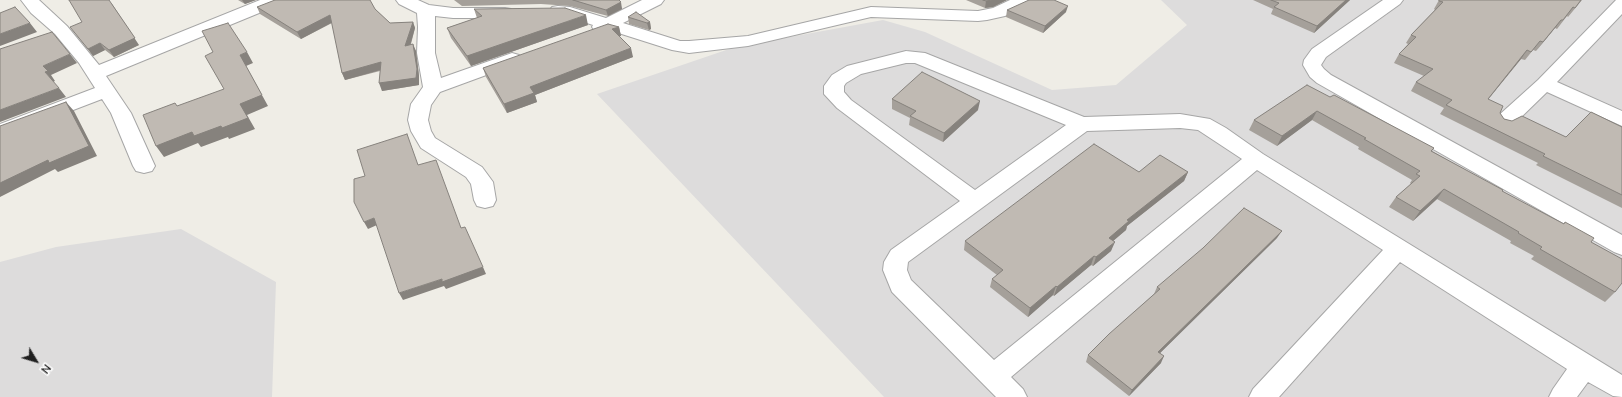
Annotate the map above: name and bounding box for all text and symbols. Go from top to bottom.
north arrow [16,341,56,381]
text: N [37,361,54,377]

